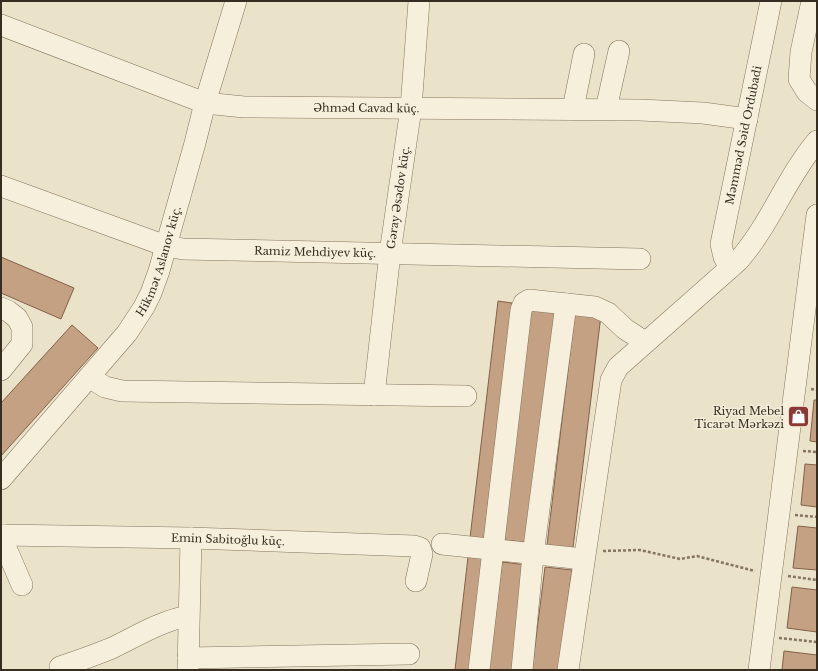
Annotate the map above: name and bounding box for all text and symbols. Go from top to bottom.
street label: Məmməd Səid Ordubadi [722,64,765,206]
street label: Əhməd Cavad küç. [313,101,420,115]
street label: Gəray Əsədov küç. [384,145,412,250]
street label: Hikmət Aslanov küç. [133,204,184,319]
street label: Ramiz Mehdiyev küç. [254,244,376,260]
place label: Riyad Mebel Ticarət Mərkəzi [695,404,784,431]
shop icon: Riyad Mebel Ticarət Mərkəzi [786,404,812,430]
street label: Emin Sabitoğlu küç. [171,531,285,548]

